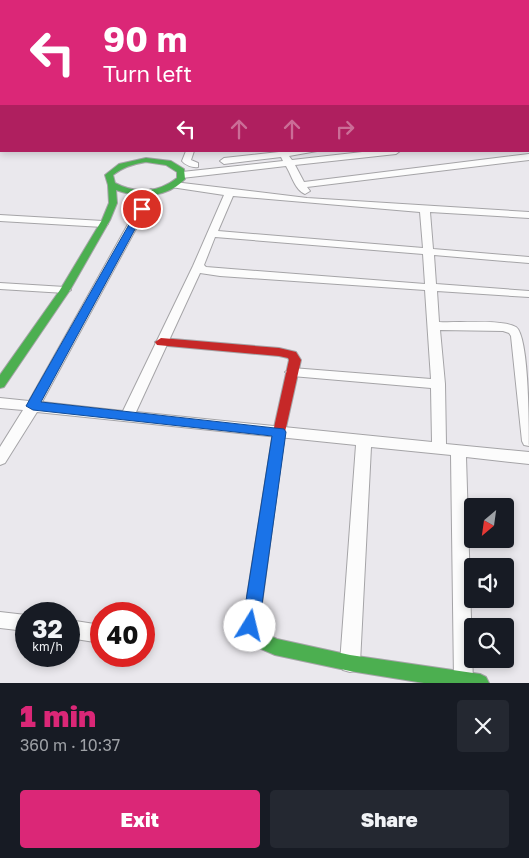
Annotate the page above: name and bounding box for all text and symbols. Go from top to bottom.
text: 90 m [103,18,187,60]
icon: left [20,20,85,85]
text: Turn left [103,60,192,87]
icon: left [172,115,200,143]
icon: ahead [225,115,253,143]
icon: ahead [278,115,306,143]
icon: right [331,115,359,143]
pin [121,188,163,230]
icon: arrive [128,195,156,223]
north arrow [464,498,514,548]
map controls [464,498,514,668]
button: sound [464,558,514,608]
position arrow [223,599,275,651]
speed limit sign: 40 [90,602,155,667]
text: 32 [32,613,63,644]
button: search [464,618,514,668]
text: km/h [32,639,63,654]
text: 1 min [20,698,96,734]
button: close [457,700,509,752]
text: 360 m · 10:37 [20,735,120,755]
button: Exit [20,790,260,848]
button: Share [270,790,509,848]

